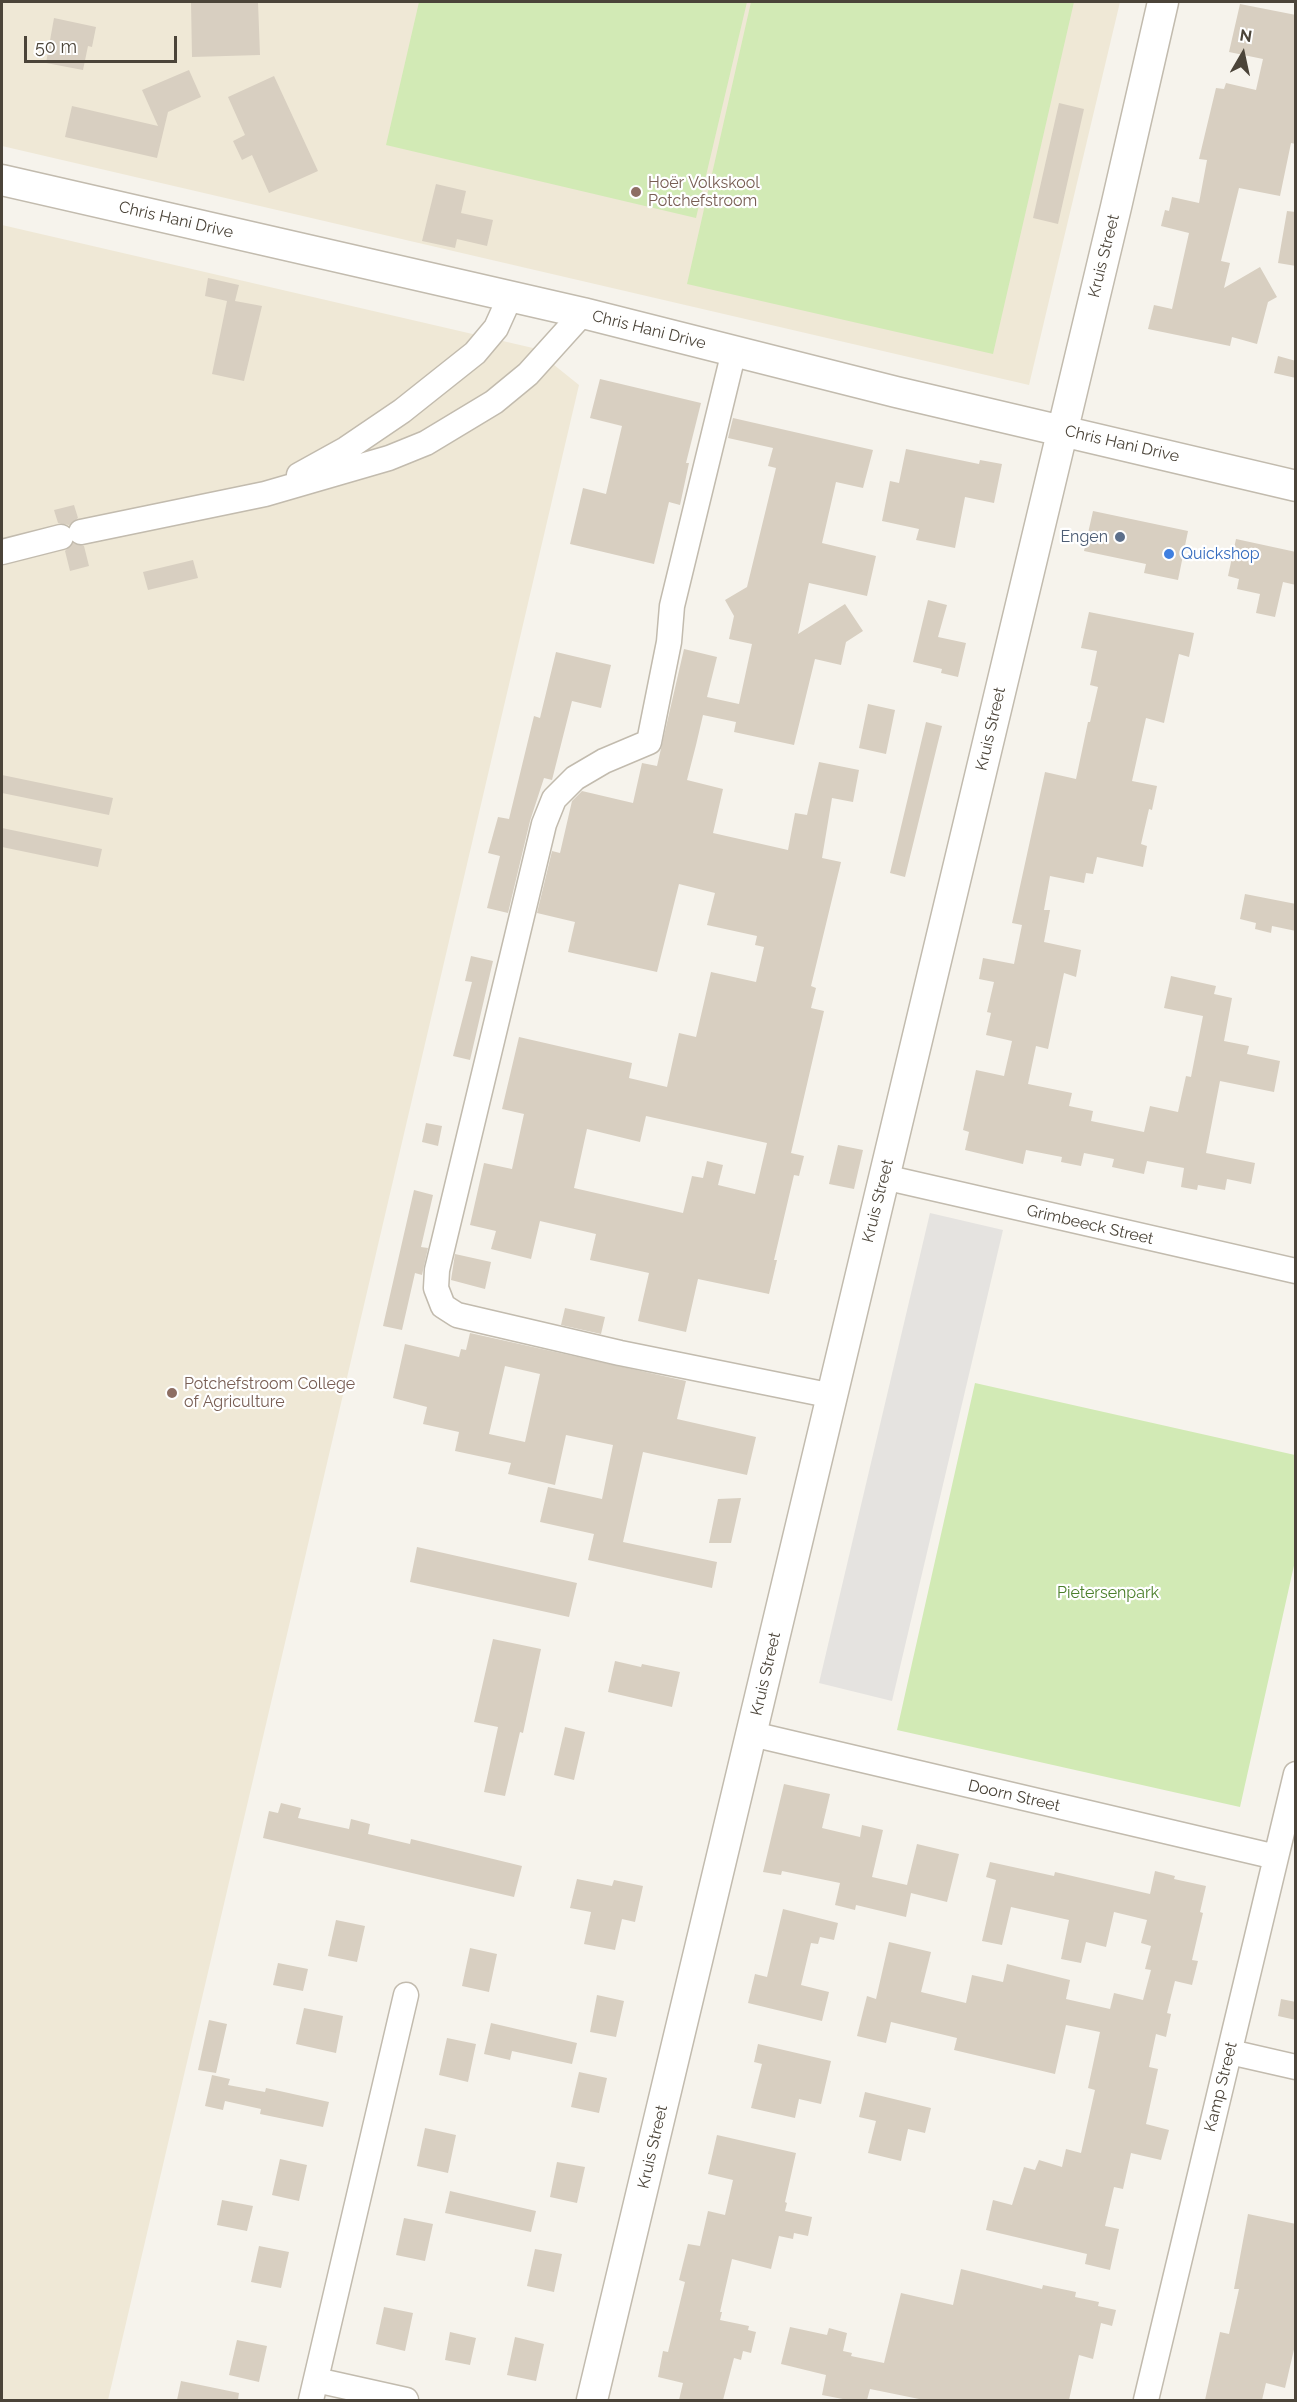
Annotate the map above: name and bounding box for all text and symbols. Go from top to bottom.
scale bar [27,24,180,62]
north arrow [1213,24,1273,84]
text: N [1238,25,1253,46]
text: 50 m [35,36,77,57]
place label: Hoër Volkskool Potchefstroom [648,173,760,211]
marker: Hoër Volkskool Potchefstroom [629,185,643,199]
street label: Chris Hani Drive [117,198,235,242]
street label: Kruis Street [1084,212,1124,300]
street label: Chris Hani Drive [590,307,708,353]
street label: Chris Hani Drive [1063,422,1181,466]
place label: Engen [1060,527,1108,547]
marker: Engen [1113,530,1127,544]
place label: Quickshop [1181,544,1260,564]
marker: Quickshop [1162,547,1176,561]
street label: Kruis Street [972,685,1010,773]
street label: Kruis Street [858,1157,898,1245]
street label: Grimbeeck Street [1025,1201,1155,1249]
place label: Potchefstroom College of Agriculture [184,1374,355,1412]
marker: Potchefstroom College of Agriculture [165,1386,179,1400]
park label: Pietersenpark [1057,1583,1159,1603]
street label: Kruis Street [747,1630,785,1718]
street label: Doorn Street [966,1776,1062,1816]
street label: Kamp Street [1201,2040,1241,2134]
street label: Kruis Street [634,2103,672,2191]

